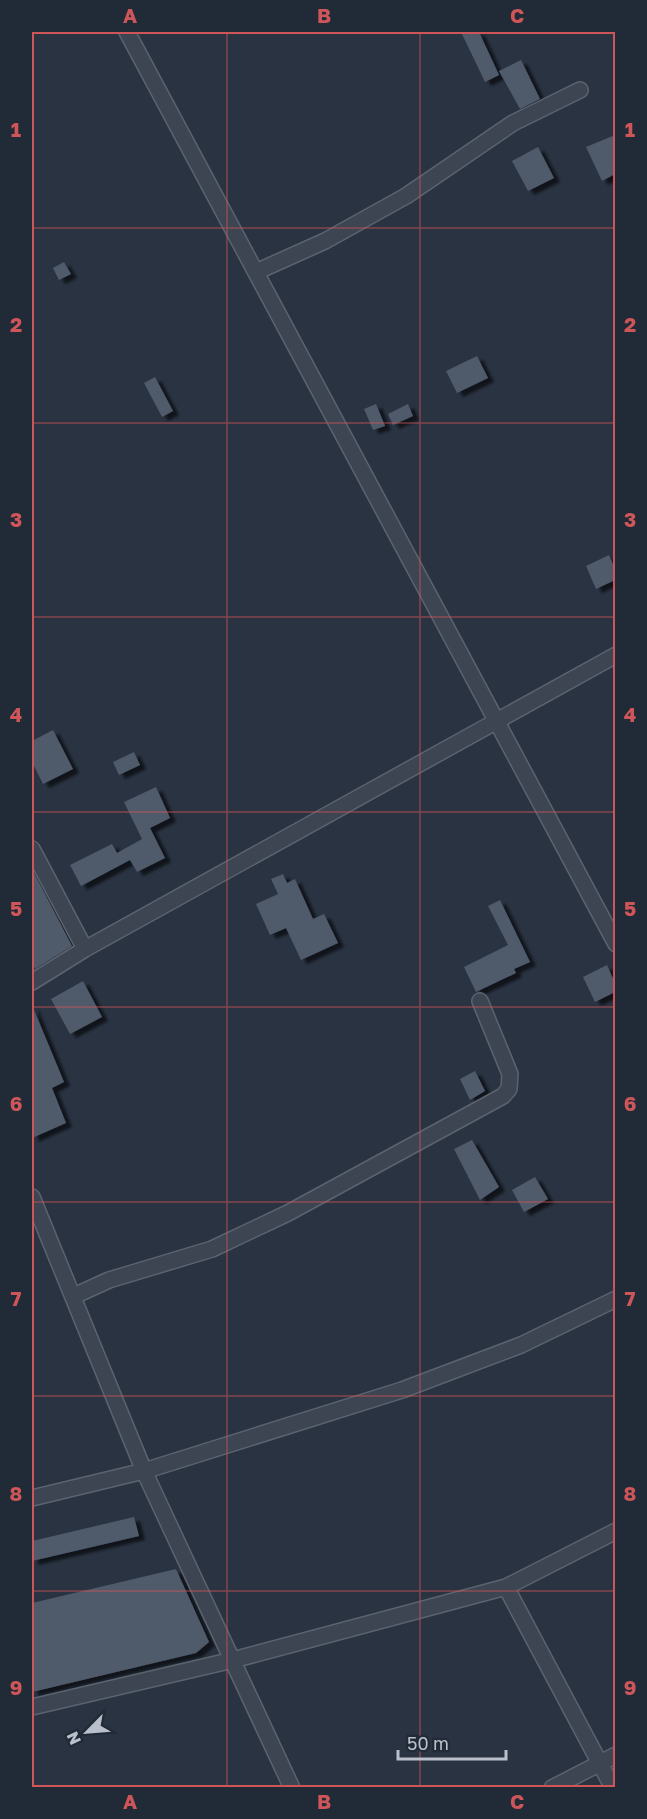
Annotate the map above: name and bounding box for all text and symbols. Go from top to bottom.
text: A [123,3,137,27]
text: B [317,3,331,27]
text: C [510,3,524,27]
text: 1 [11,117,21,141]
text: 1 [625,117,635,141]
text: 2 [10,312,22,336]
text: 2 [624,312,636,336]
text: 3 [10,507,22,531]
text: 3 [624,507,636,531]
text: 4 [10,702,22,726]
text: 4 [624,702,636,726]
text: 5 [10,896,22,920]
text: 5 [624,896,636,920]
text: 6 [10,1091,22,1115]
text: 6 [624,1091,636,1115]
text: 7 [11,1286,22,1310]
text: 7 [625,1286,636,1310]
text: 8 [10,1481,22,1505]
text: 8 [624,1481,636,1505]
text: 9 [10,1675,22,1699]
text: 9 [624,1675,636,1699]
north arrow [57,1702,117,1762]
scale bar [398,1723,506,1761]
text: N [62,1729,85,1748]
text: 50 m [407,1732,449,1754]
text: A [123,1789,137,1813]
text: B [317,1789,331,1813]
text: C [510,1789,524,1813]

